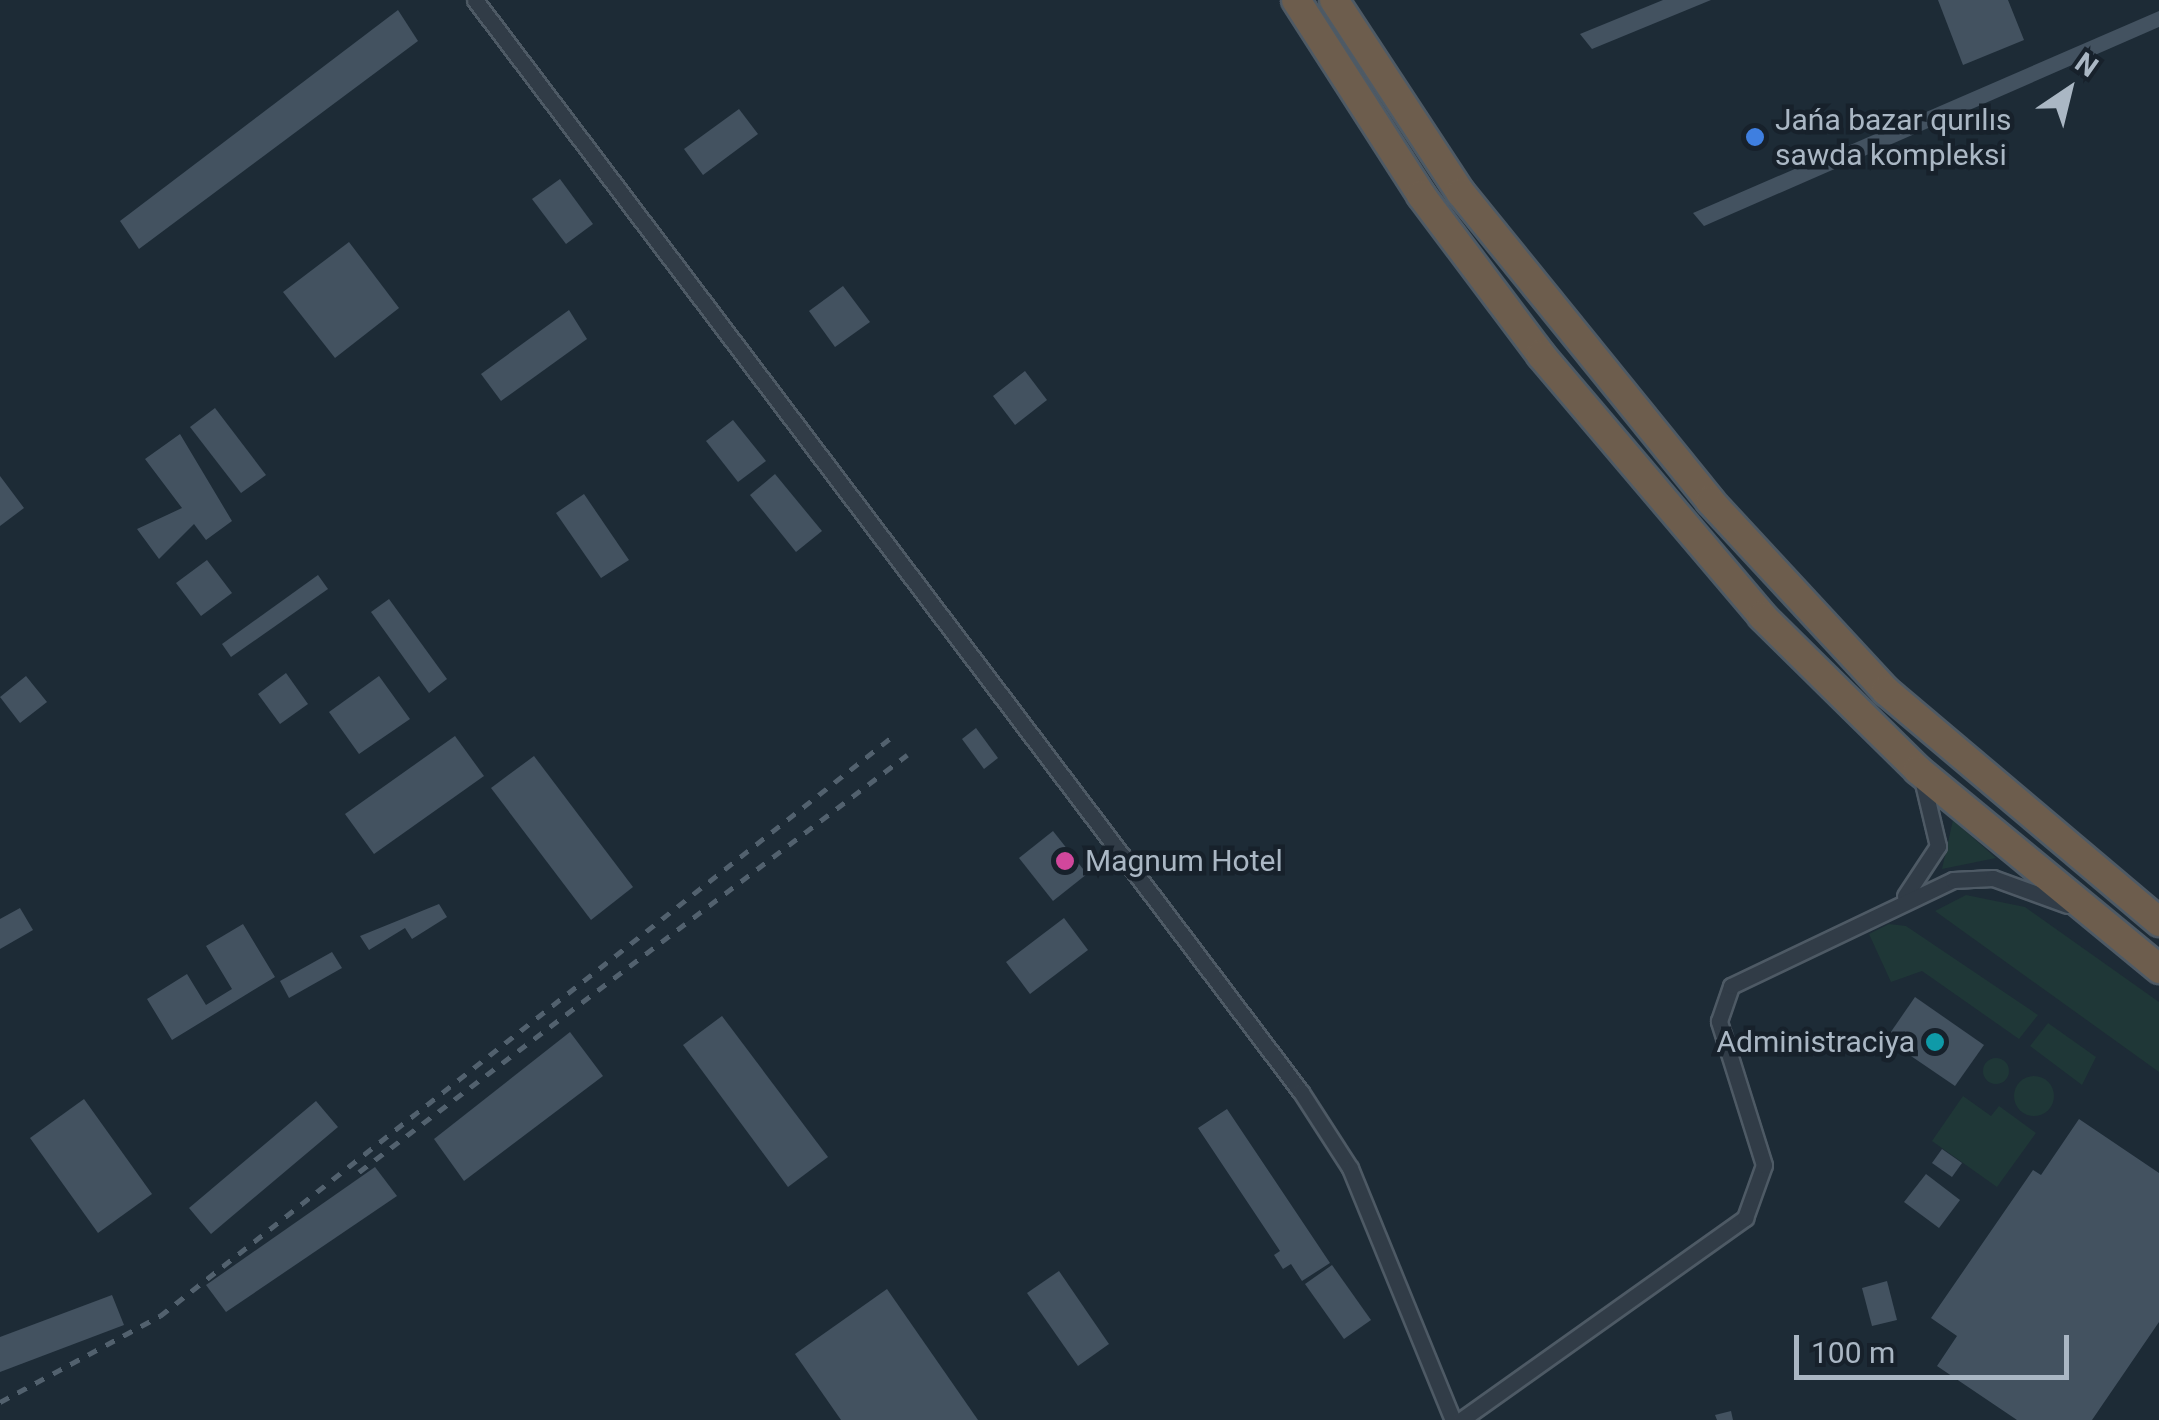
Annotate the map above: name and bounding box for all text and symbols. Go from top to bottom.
north arrow [2019,40,2119,140]
text: N [2069,46,2104,84]
place label: Jańa bazar qurılıs sawda kompleksi [1775,102,2012,172]
marker: Jańa bazar qurılıs sawda kompleksi [1744,126,1766,148]
place label: Magnum Hotel [1085,843,1283,879]
marker: Magnum Hotel [1054,850,1076,872]
place label: Administraciya [1717,1024,1915,1060]
marker: Administraciya [1924,1031,1946,1053]
scale bar [1799,1315,2074,1377]
text: 100 m [1811,1335,1895,1370]

